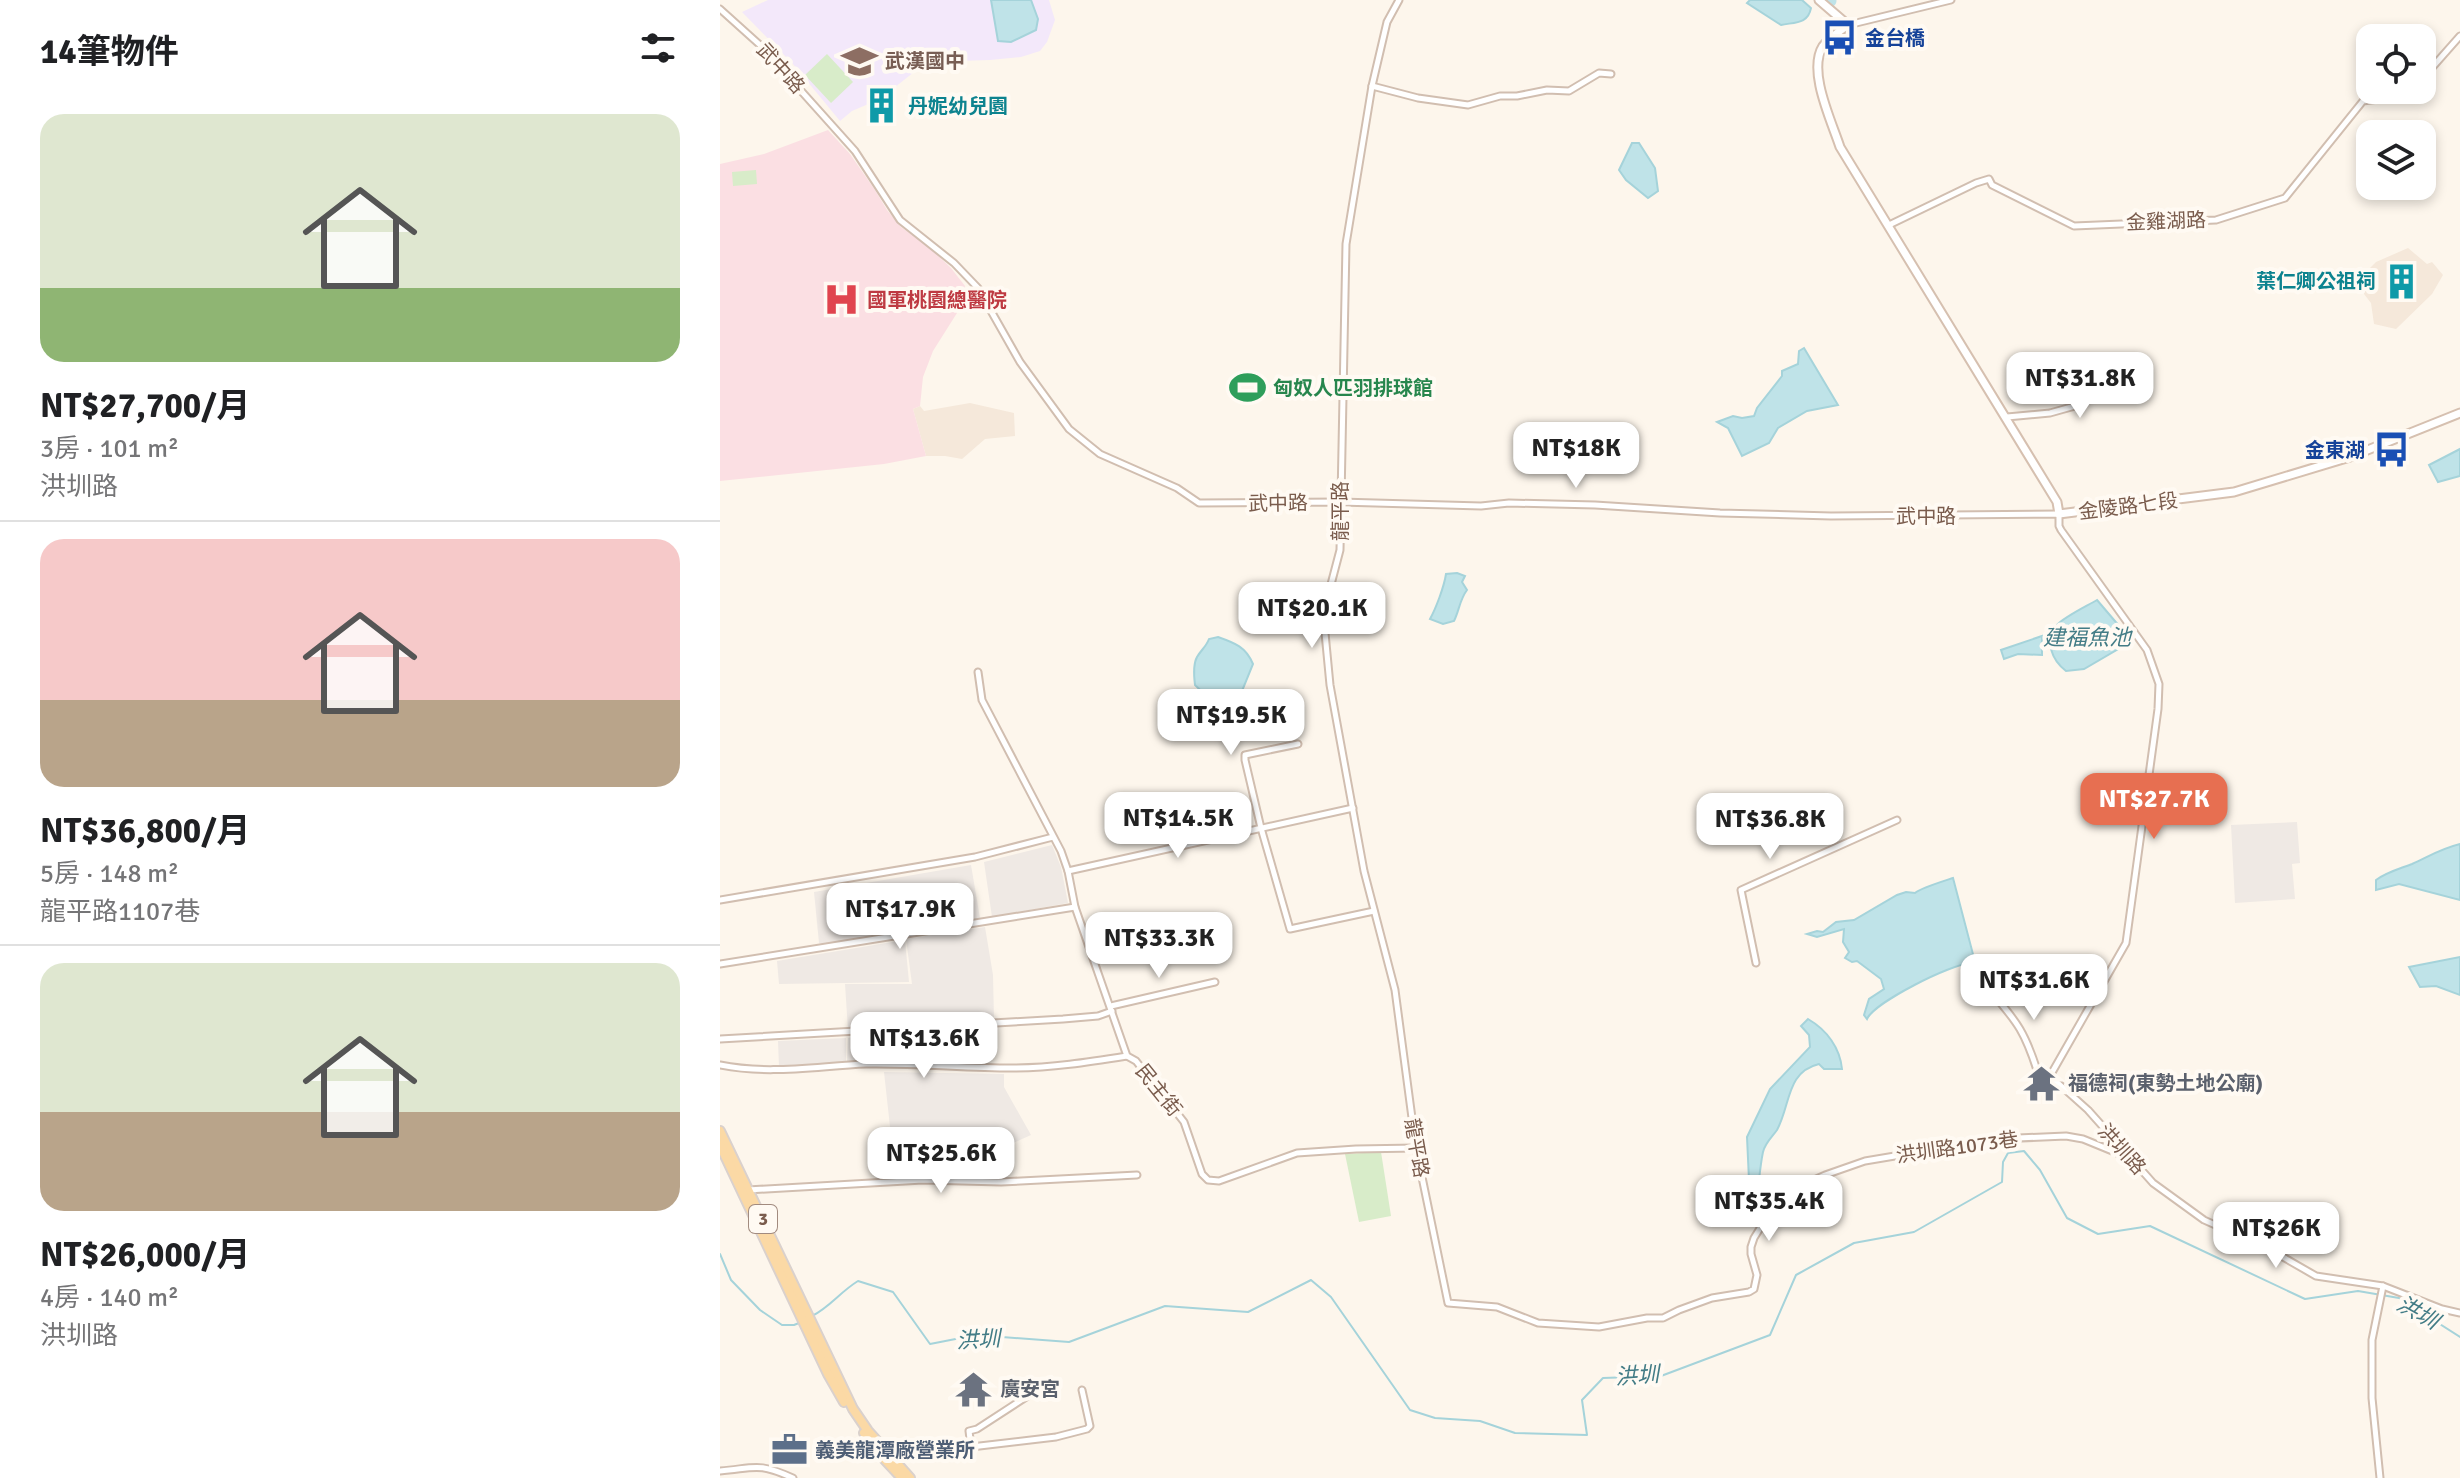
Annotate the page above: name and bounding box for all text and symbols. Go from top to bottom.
bus stop icon: 金台橋 [1820,19,1858,57]
map controls [2356,24,2436,200]
button: locate [2356,24,2436,104]
icon: filters [636,26,680,70]
place label: 金台橋 [1865,26,1925,51]
text: 14筆物件 [40,31,179,73]
street label: 武中路 [751,38,810,99]
school or university icon: 武漢國中 [840,42,878,80]
place label: 武漢國中 [885,49,965,74]
building icon: 丹妮幼兒園 [863,87,901,125]
place label: 丹妮幼兒園 [908,94,1008,119]
button: layers [2356,120,2436,200]
icon: home [288,166,432,310]
street label: 金雞湖路 [2126,208,2206,235]
building icon: 葉仁卿公祖祠 [2383,262,2421,300]
place label: 葉仁卿公祖祠 [2256,269,2376,294]
hospital icon: 國軍桃園總醫院 [822,281,860,319]
place label: 國軍桃園總醫院 [867,288,1007,313]
pin: NT$31.8K [1997,352,2163,420]
text: NT$31.8K [2024,362,2136,394]
sports icon: 匈奴人匹羽排球館 [1228,369,1266,407]
place label: 匈奴人匹羽排球館 [1273,376,1433,401]
text: NT$27,700/月 [40,385,251,427]
pin: NT$18K [1511,422,1641,490]
bus stop icon: 金東湖 [2372,431,2410,469]
text: NT$18K [1531,432,1621,464]
text: 3房 · 101 m² [40,433,179,465]
place label: 金東湖 [2305,438,2365,463]
text: 洪圳路 [40,471,118,503]
street label: 龍平路 [1328,481,1353,541]
street label: 金陵路七段 [2077,488,2179,525]
street label: 武中路 [1248,490,1308,517]
street label: 武中路 [1896,504,1956,529]
pin: NT$20.1K [1229,582,1395,650]
icon: home [288,591,432,735]
text: NT$20.1K [1256,592,1368,624]
water label: 建福魚池 [2043,624,2133,651]
pin: NT$19.5K [1148,689,1314,757]
text: NT$19.5K [1175,699,1287,731]
pin: NT$27.7K [2071,773,2237,841]
text: NT$27.7K [2098,783,2210,815]
pin: NT$14.5K [1095,792,1261,860]
pin: NT$36.8K [1687,793,1853,861]
text: NT$14.5K [1122,802,1234,834]
text: NT$36.8K [1714,803,1826,835]
text: NT$36,800/月 [40,810,251,852]
text: 5房 · 148 m² [40,858,179,890]
pin: NT$17.9K [817,883,983,951]
text: NT$17.9K [844,893,956,925]
text: 龍平路1107巷 [40,896,200,928]
pin: NT$33.3K [1076,912,1242,980]
text: NT$33.3K [1103,922,1215,954]
pin: NT$31.6K [1951,954,2117,1022]
text: NT$31.6K [1978,964,2090,996]
pin: NT$13.6K [841,1012,1007,1080]
icon: home [288,1015,432,1159]
text: NT$13.6K [868,1022,980,1054]
street label: 民主街 [1130,1059,1187,1121]
temple icon: 福德祠(東勢土地公廟) [2023,1064,2061,1102]
place label: 福德祠(東勢土地公廟) [2068,1071,2263,1096]
street label: 龍平路 [1399,1116,1434,1180]
street label: 洪圳路 [2092,1119,2151,1180]
pin: NT$25.6K [858,1127,1024,1195]
street label: 洪圳路1073巷 [1894,1127,2020,1168]
text: NT$25.6K [885,1137,997,1169]
pin: NT$35.4K [1686,1175,1852,1243]
text: NT$35.4K [1713,1185,1825,1217]
pin: NT$26K [2211,1202,2341,1270]
road number: 3 [749,1205,777,1233]
text: NT$26K [2231,1212,2321,1244]
text: NT$26,000/月 [40,1234,251,1276]
text: 4房 · 140 m² [40,1282,179,1314]
water label: 洪圳 [2392,1290,2446,1336]
text: 洪圳路 [40,1320,118,1352]
water label: 洪圳 [955,1325,1004,1354]
water label: 洪圳 [1614,1360,1663,1391]
temple icon: 廣安宮 [955,1370,993,1408]
place label: 廣安宮 [1000,1377,1060,1402]
office icon: 義美龍潭廠營業所 [770,1431,808,1469]
place label: 義美龍潭廠營業所 [815,1438,975,1463]

